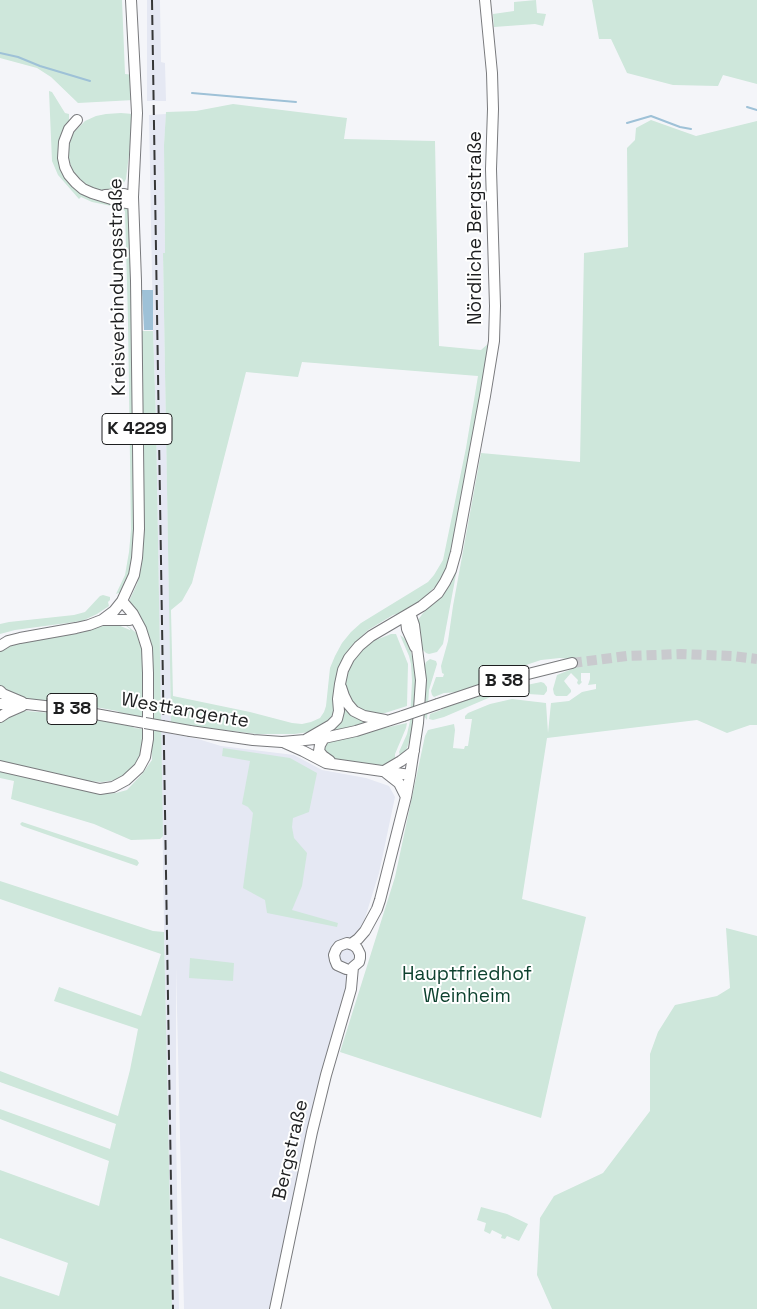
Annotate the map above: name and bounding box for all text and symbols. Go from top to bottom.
street label: Nördliche Bergstraße [465,131,487,325]
street label: Kreisverbindungsstraße [105,178,131,396]
road number: K 4229 [102,414,172,444]
road number: B 38 [479,666,529,696]
street label: Westtangente [119,689,251,733]
road number: B 38 [47,694,97,724]
park label: Hauptfriedhof Weinheim [402,964,532,1008]
street label: Bergstraße [268,1098,314,1202]

